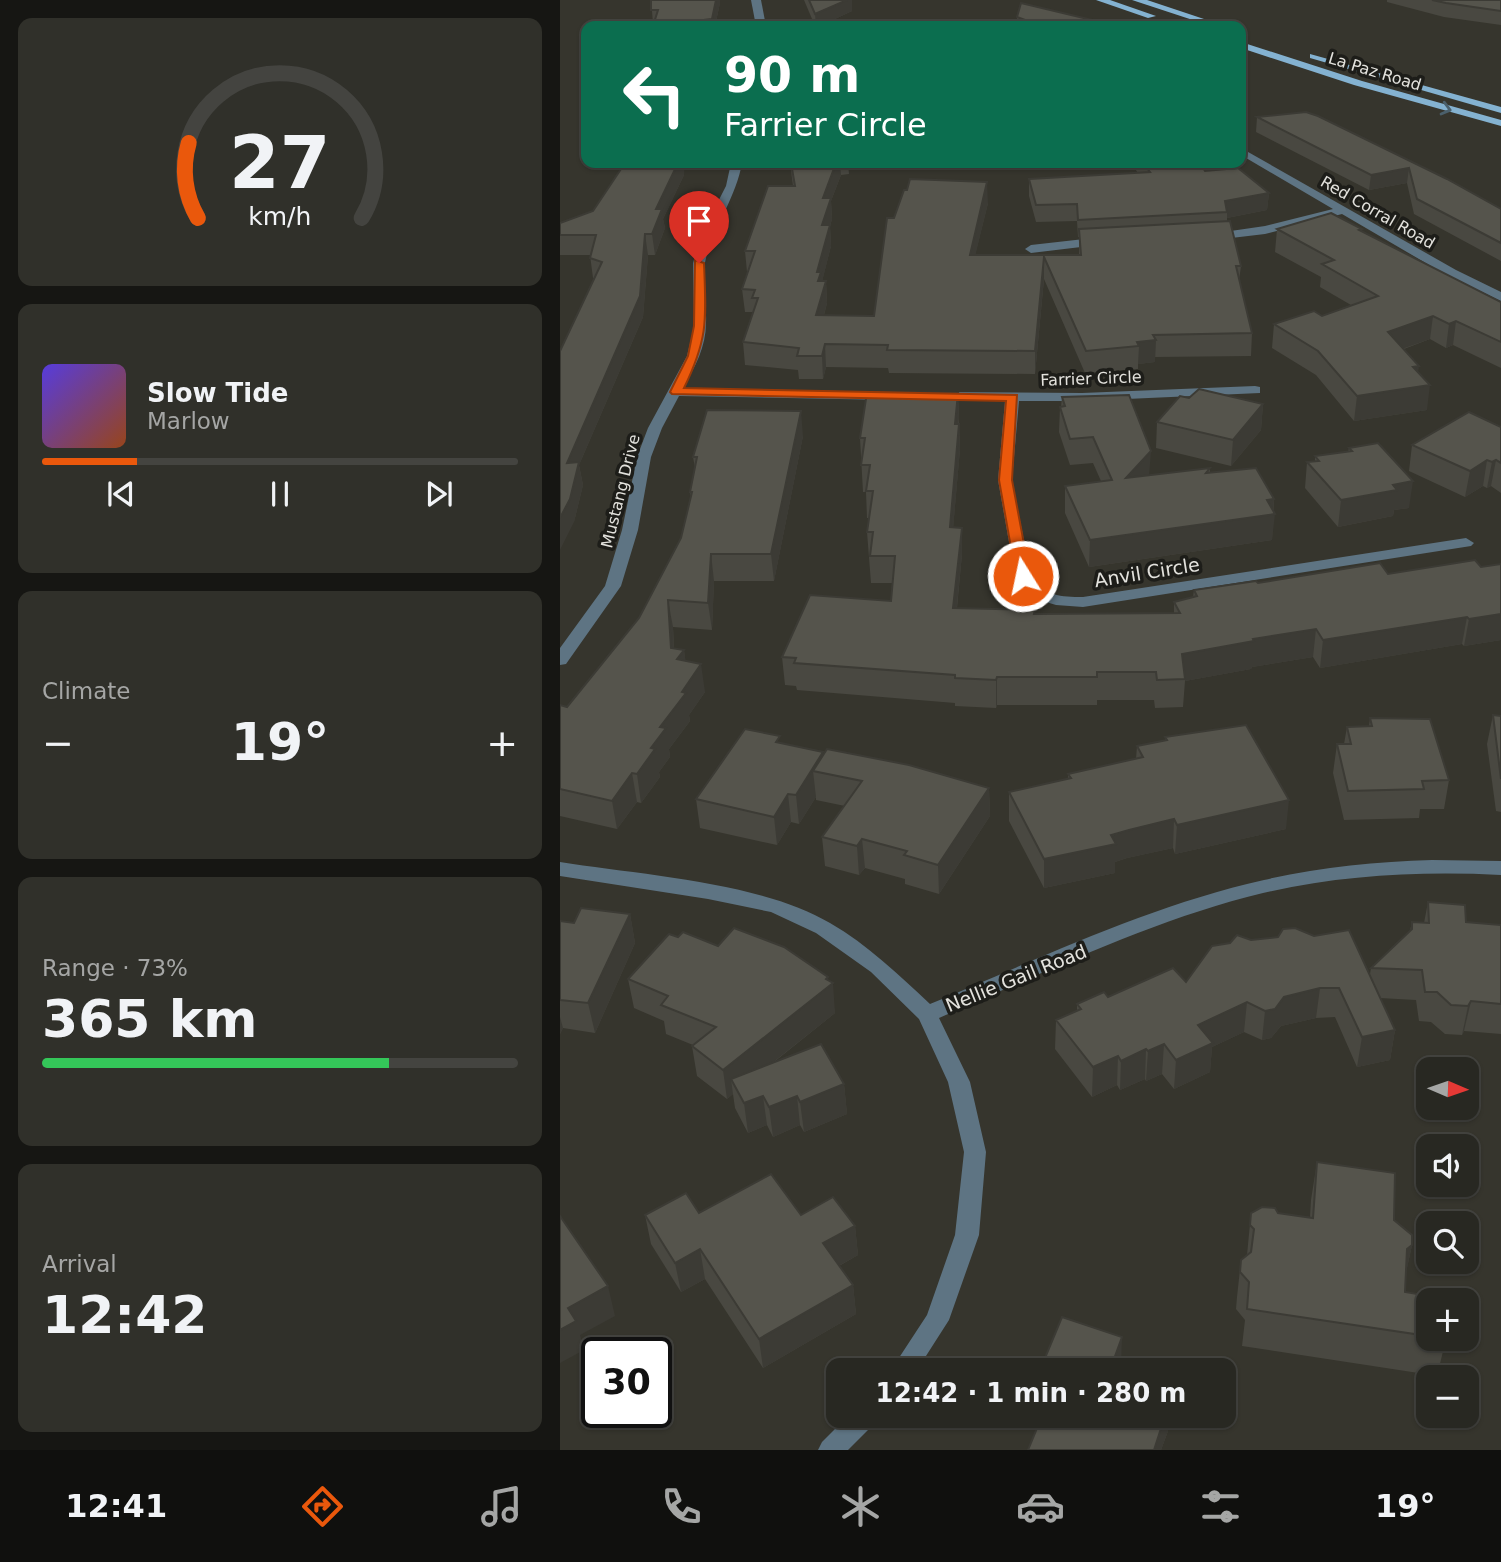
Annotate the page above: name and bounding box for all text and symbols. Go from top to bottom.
text: 90 m [724,47,860,104]
street label: La Paz Road [1326,48,1424,95]
icon: left [609,49,700,140]
one-way arrow [1440,100,1452,115]
text: Farrier Circle [724,106,927,144]
text: 27 [229,121,331,206]
street label: Red Corral Road [1317,172,1438,253]
pin [669,191,729,263]
text: km/h [248,202,312,231]
icon: arrive [680,202,718,240]
street label: Farrier Circle [1040,367,1142,390]
text: Slow Tide [147,378,288,408]
text: Marlow [147,408,230,434]
street label: Mustang Drive [597,432,644,550]
icon: previous [102,475,140,513]
icon: pause [261,475,299,513]
icon: next [420,475,458,513]
position arrow [986,539,1060,613]
street label: Anvil Circle [1093,553,1201,591]
text: Climate [42,678,131,704]
text: 19° [231,712,329,772]
text: − [42,721,74,765]
text: + [486,721,518,765]
street label: Nellie Gail Road [942,940,1090,1016]
text: Range · 73% [42,955,188,981]
text: 365 km [42,989,257,1049]
north arrow [1416,1057,1479,1120]
map controls [1416,1057,1479,1428]
button: sound [1416,1134,1479,1197]
button: search [1416,1211,1479,1274]
text: Arrival [42,1251,117,1277]
text: 12:42 [42,1285,208,1345]
button: + [1416,1288,1479,1351]
speed limit sign: 30 [581,1337,672,1428]
button: − [1416,1365,1479,1428]
text: 12:42 · 1 min · 280 m [876,1378,1186,1408]
icon: directions [298,1482,347,1531]
icon: music [477,1482,526,1531]
icon: phone [657,1482,706,1531]
icon: climate [836,1482,885,1531]
icon: car [1016,1482,1065,1531]
icon: filters [1196,1482,1245,1531]
text: 12:41 [65,1487,167,1525]
text: 19° [1375,1487,1436,1525]

